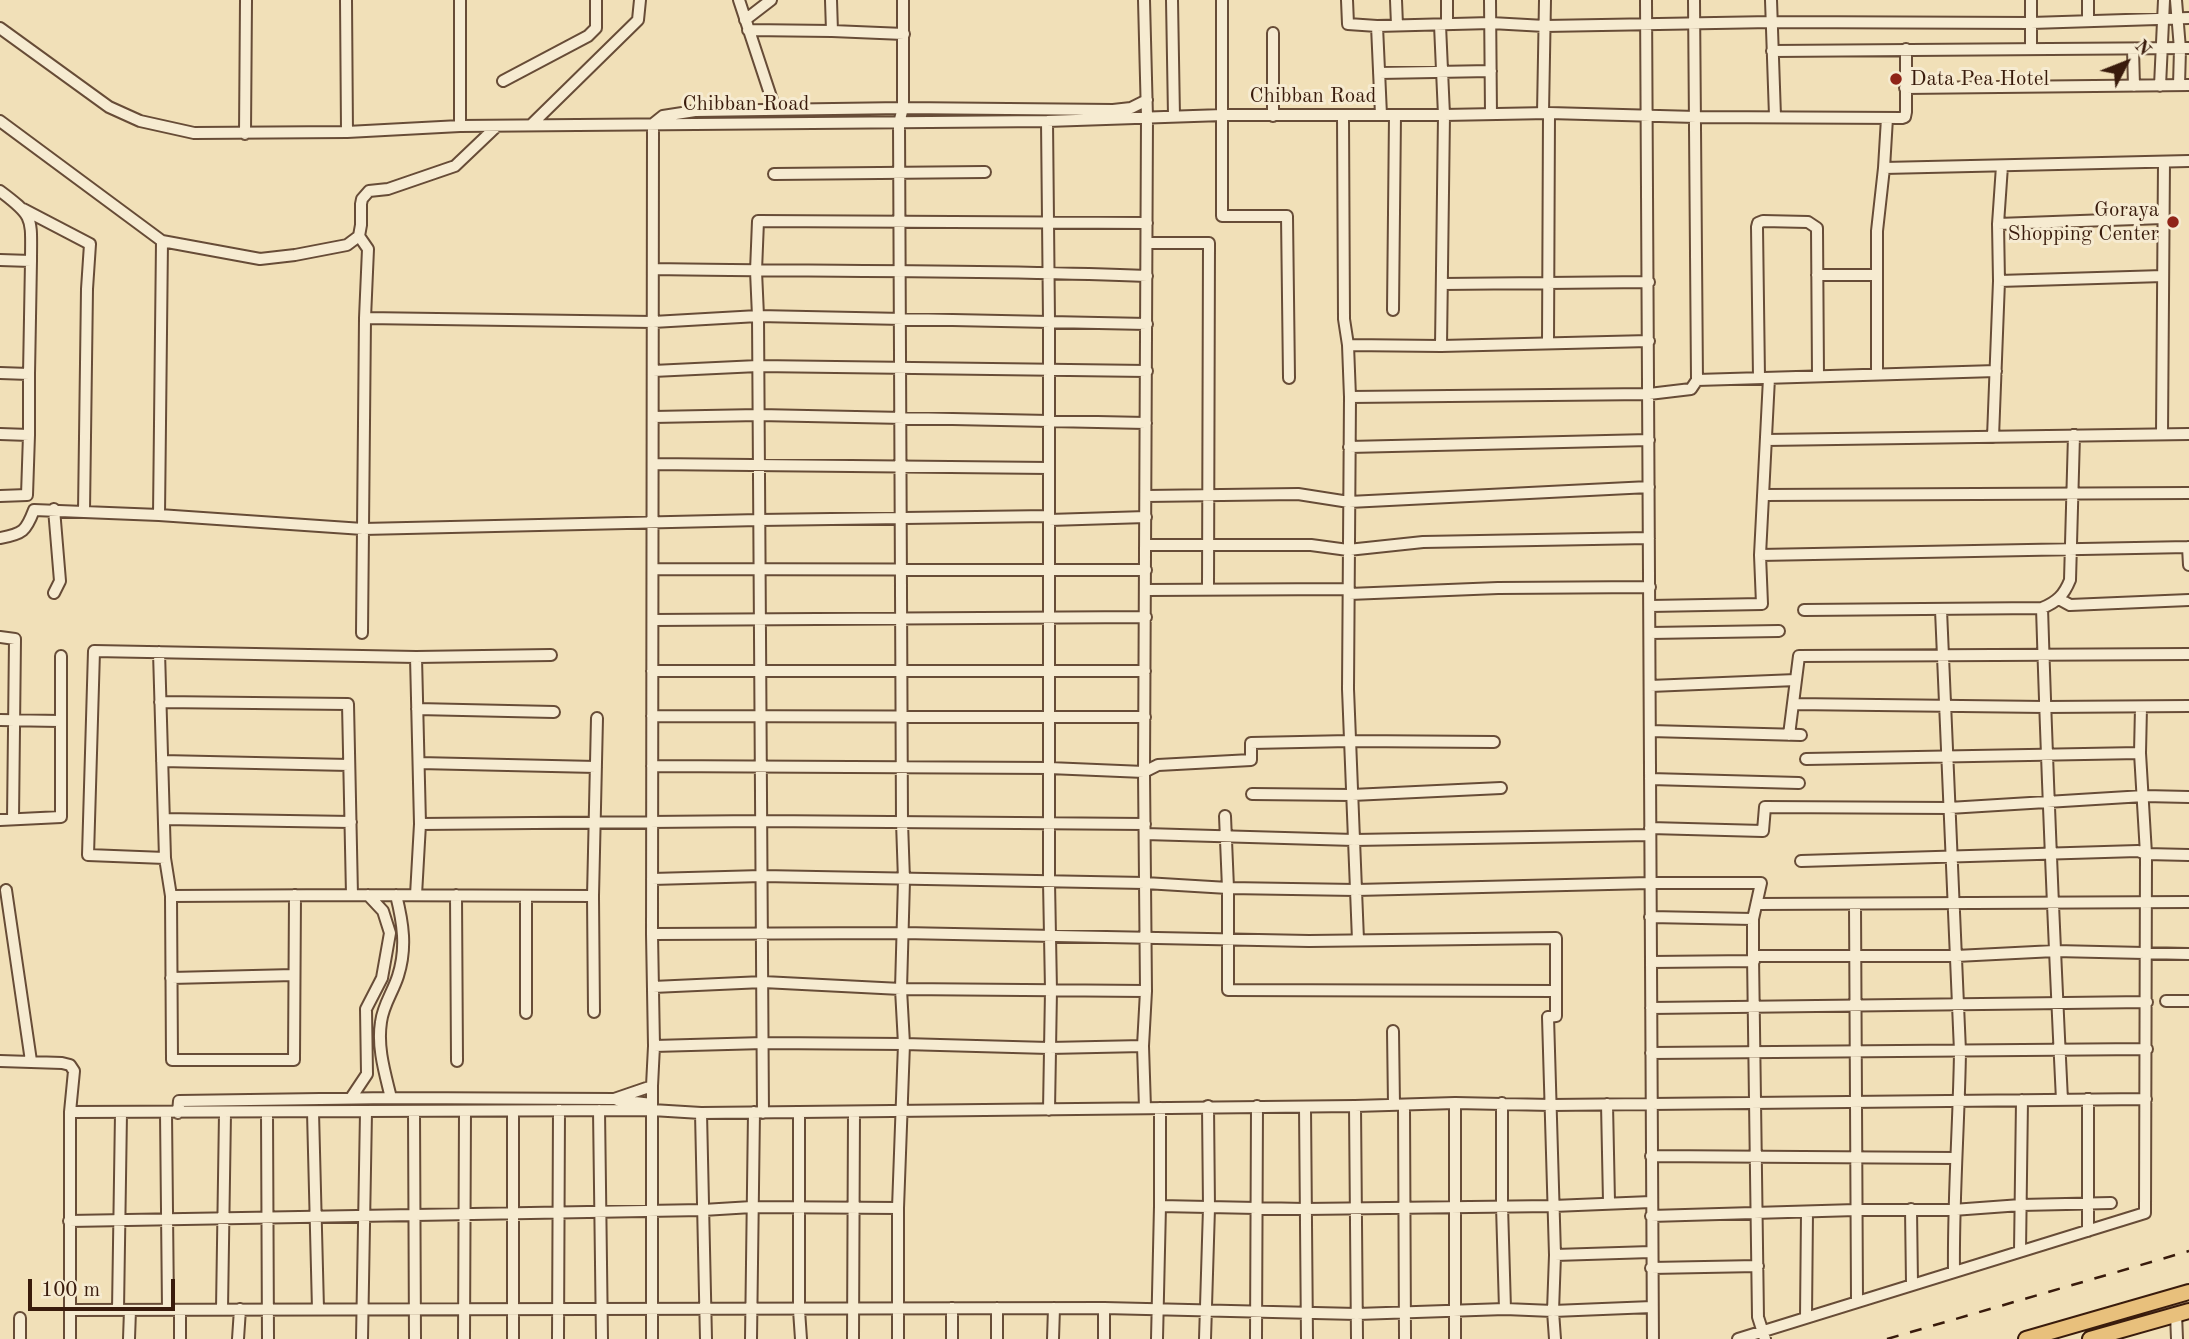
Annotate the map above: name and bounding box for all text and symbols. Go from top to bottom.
north arrow [2091,28,2161,98]
text: N [2130,37,2154,60]
place label: Data Pea Hotel [1910,66,2049,92]
marker: Data Pea Hotel [1888,71,1904,87]
street label: Chibban Road [1249,83,1377,109]
street label: Chibban Road [682,91,810,117]
place label: Goraya Shopping Center [2007,197,2159,247]
marker: Goraya Shopping Center [2165,214,2181,230]
scale bar [32,1266,178,1310]
text: 100 m [41,1280,100,1301]

